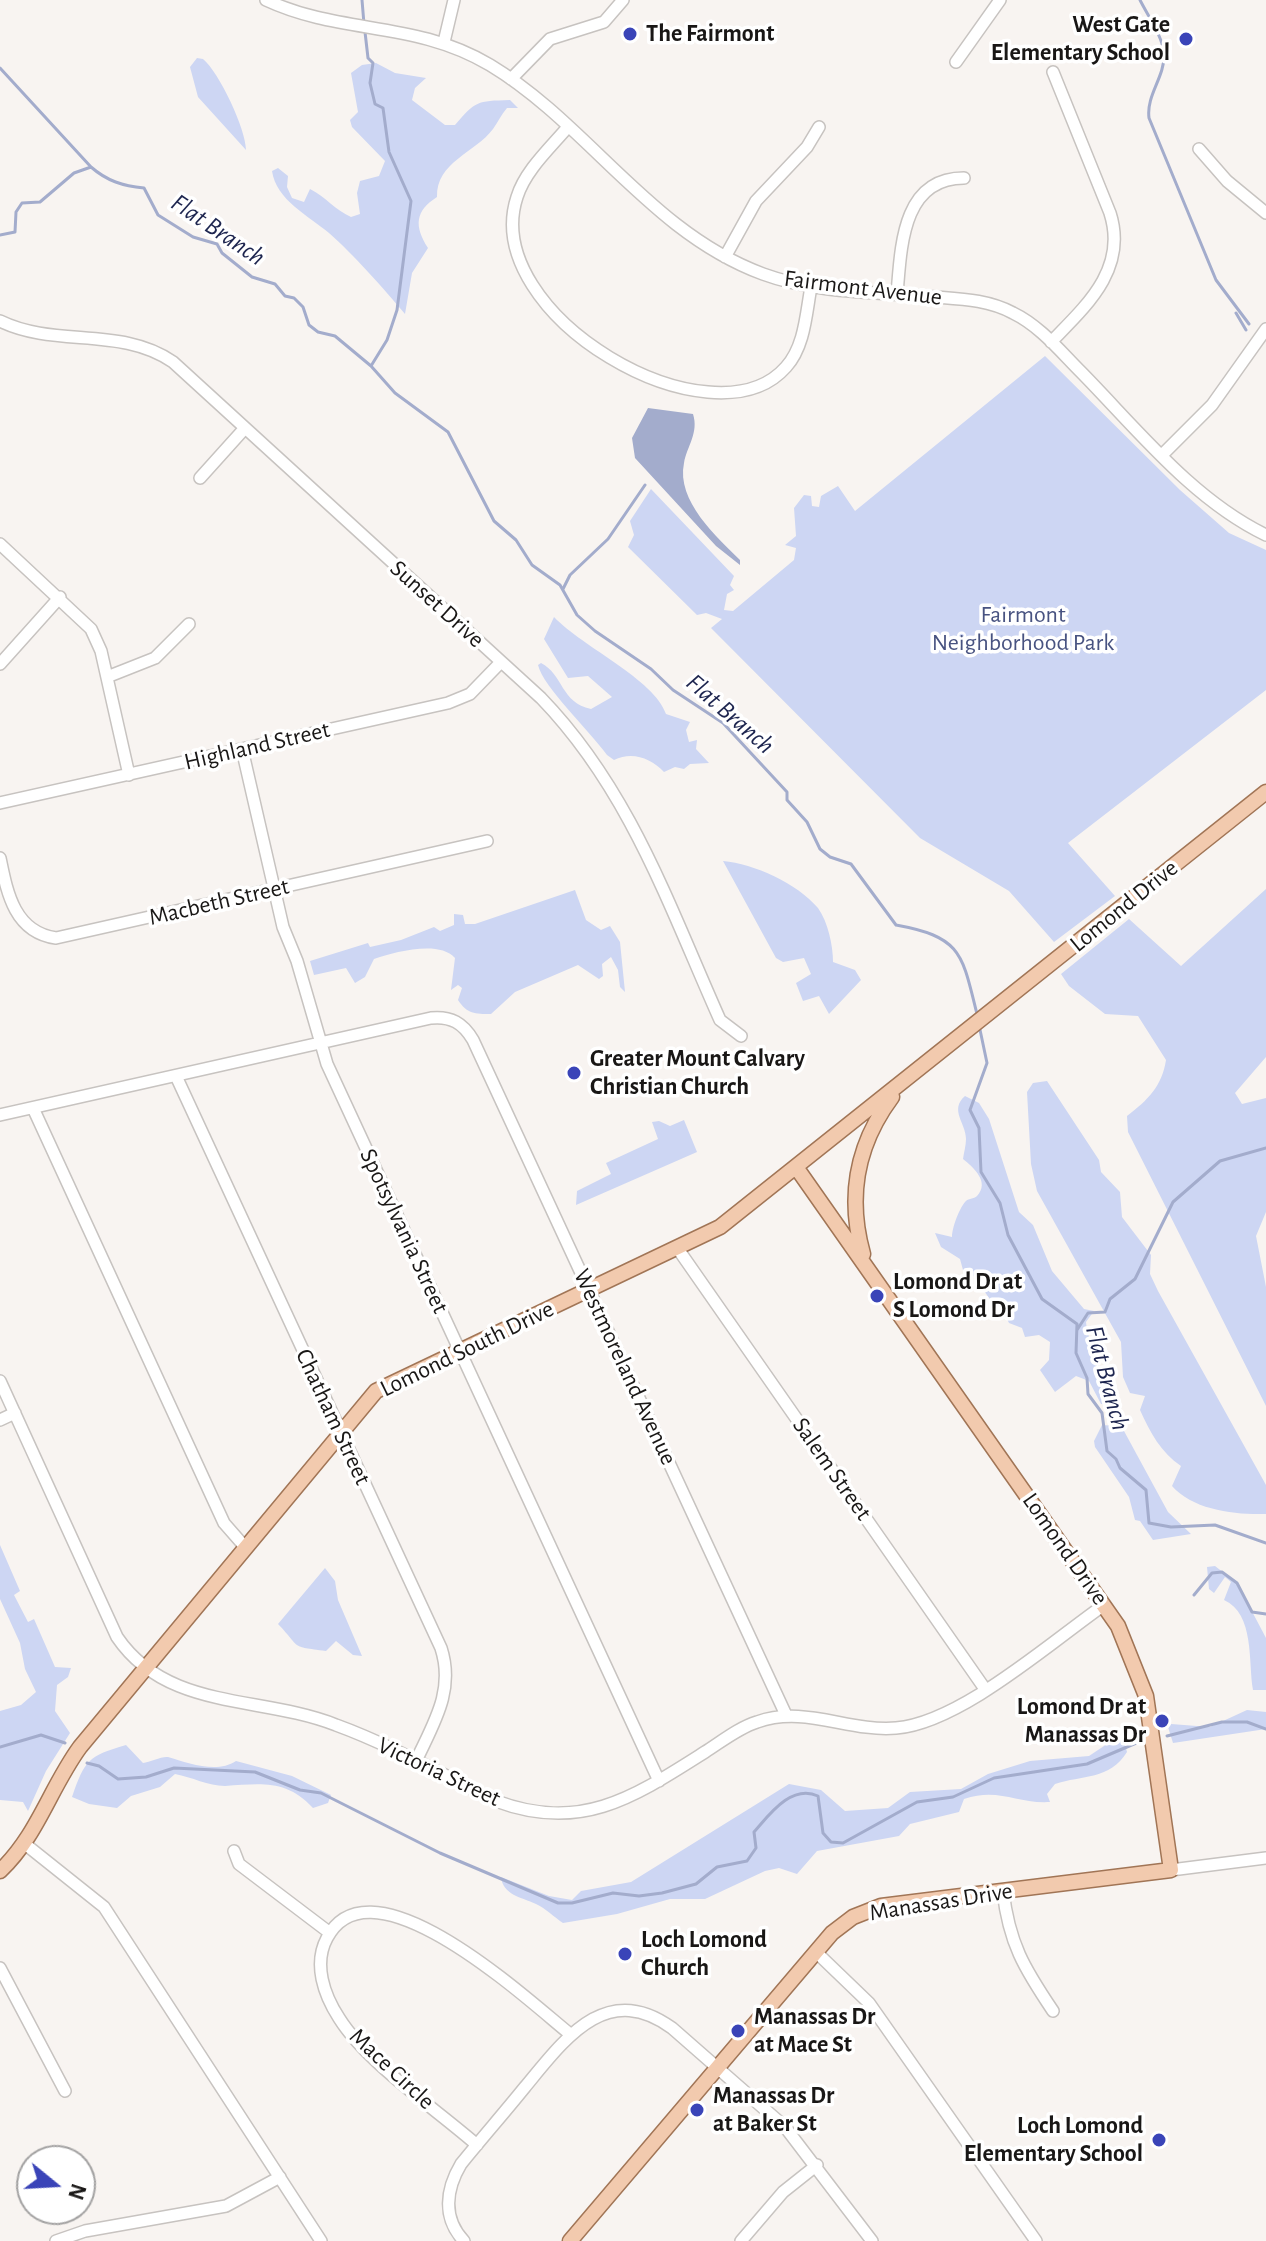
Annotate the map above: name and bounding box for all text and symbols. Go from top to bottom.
place label: West Gate Elementary School [991,11,1170,67]
place label: The Fairmont [646,20,774,48]
marker: The Fairmont [621,25,639,43]
marker: West Gate Elementary School [1177,30,1195,48]
water label: Flat Branch [165,187,271,273]
street label: Fairmont Avenue [782,264,944,312]
street label: Sunset Drive [384,554,490,654]
park label: Fairmont Neighborhood Park [932,601,1114,657]
water label: Flat Branch [679,667,781,761]
street label: Highland Street [181,715,333,777]
street label: Lomond Drive [1064,854,1184,958]
street label: Macbeth Street [146,872,292,932]
place label: Greater Mount Calvary Christian Church [590,1045,805,1101]
marker: Greater Mount Calvary Christian Church [565,1064,583,1082]
street label: Spotsylvania Street [353,1144,455,1318]
street label: Westmoreland Avenue [567,1264,683,1470]
place label: Lomond Dr at S Lomond Dr [893,1268,1022,1324]
marker: Lomond Dr at S Lomond Dr [868,1287,886,1305]
street label: Lomond South Drive [375,1294,559,1404]
water label: Flat Branch [1078,1322,1136,1434]
street label: Chatham Street [289,1344,377,1490]
street label: Salem Street [786,1412,878,1526]
street label: Lomond Drive [1016,1487,1114,1611]
place label: Lomond Dr at Manassas Dr [1017,1693,1146,1749]
marker: Lomond Dr at Manassas Dr [1153,1712,1171,1730]
street label: Victoria Street [373,1731,505,1813]
street label: Manassas Drive [867,1876,1015,1928]
place label: Loch Lomond Church [641,1926,767,1982]
marker: Loch Lomond Church [616,1945,634,1963]
place label: Manassas Dr at Mace St [754,2003,875,2059]
street label: Mace Circle [343,2022,441,2116]
marker: Manassas Dr at Mace St [729,2022,747,2040]
place label: Manassas Dr at Baker St [713,2082,834,2138]
marker: Manassas Dr at Baker St [688,2101,706,2119]
place label: Loch Lomond Elementary School [964,2112,1143,2168]
marker: Loch Lomond Elementary School [1150,2131,1168,2149]
north arrow [16,2145,96,2225]
text: N [64,2181,90,2202]

